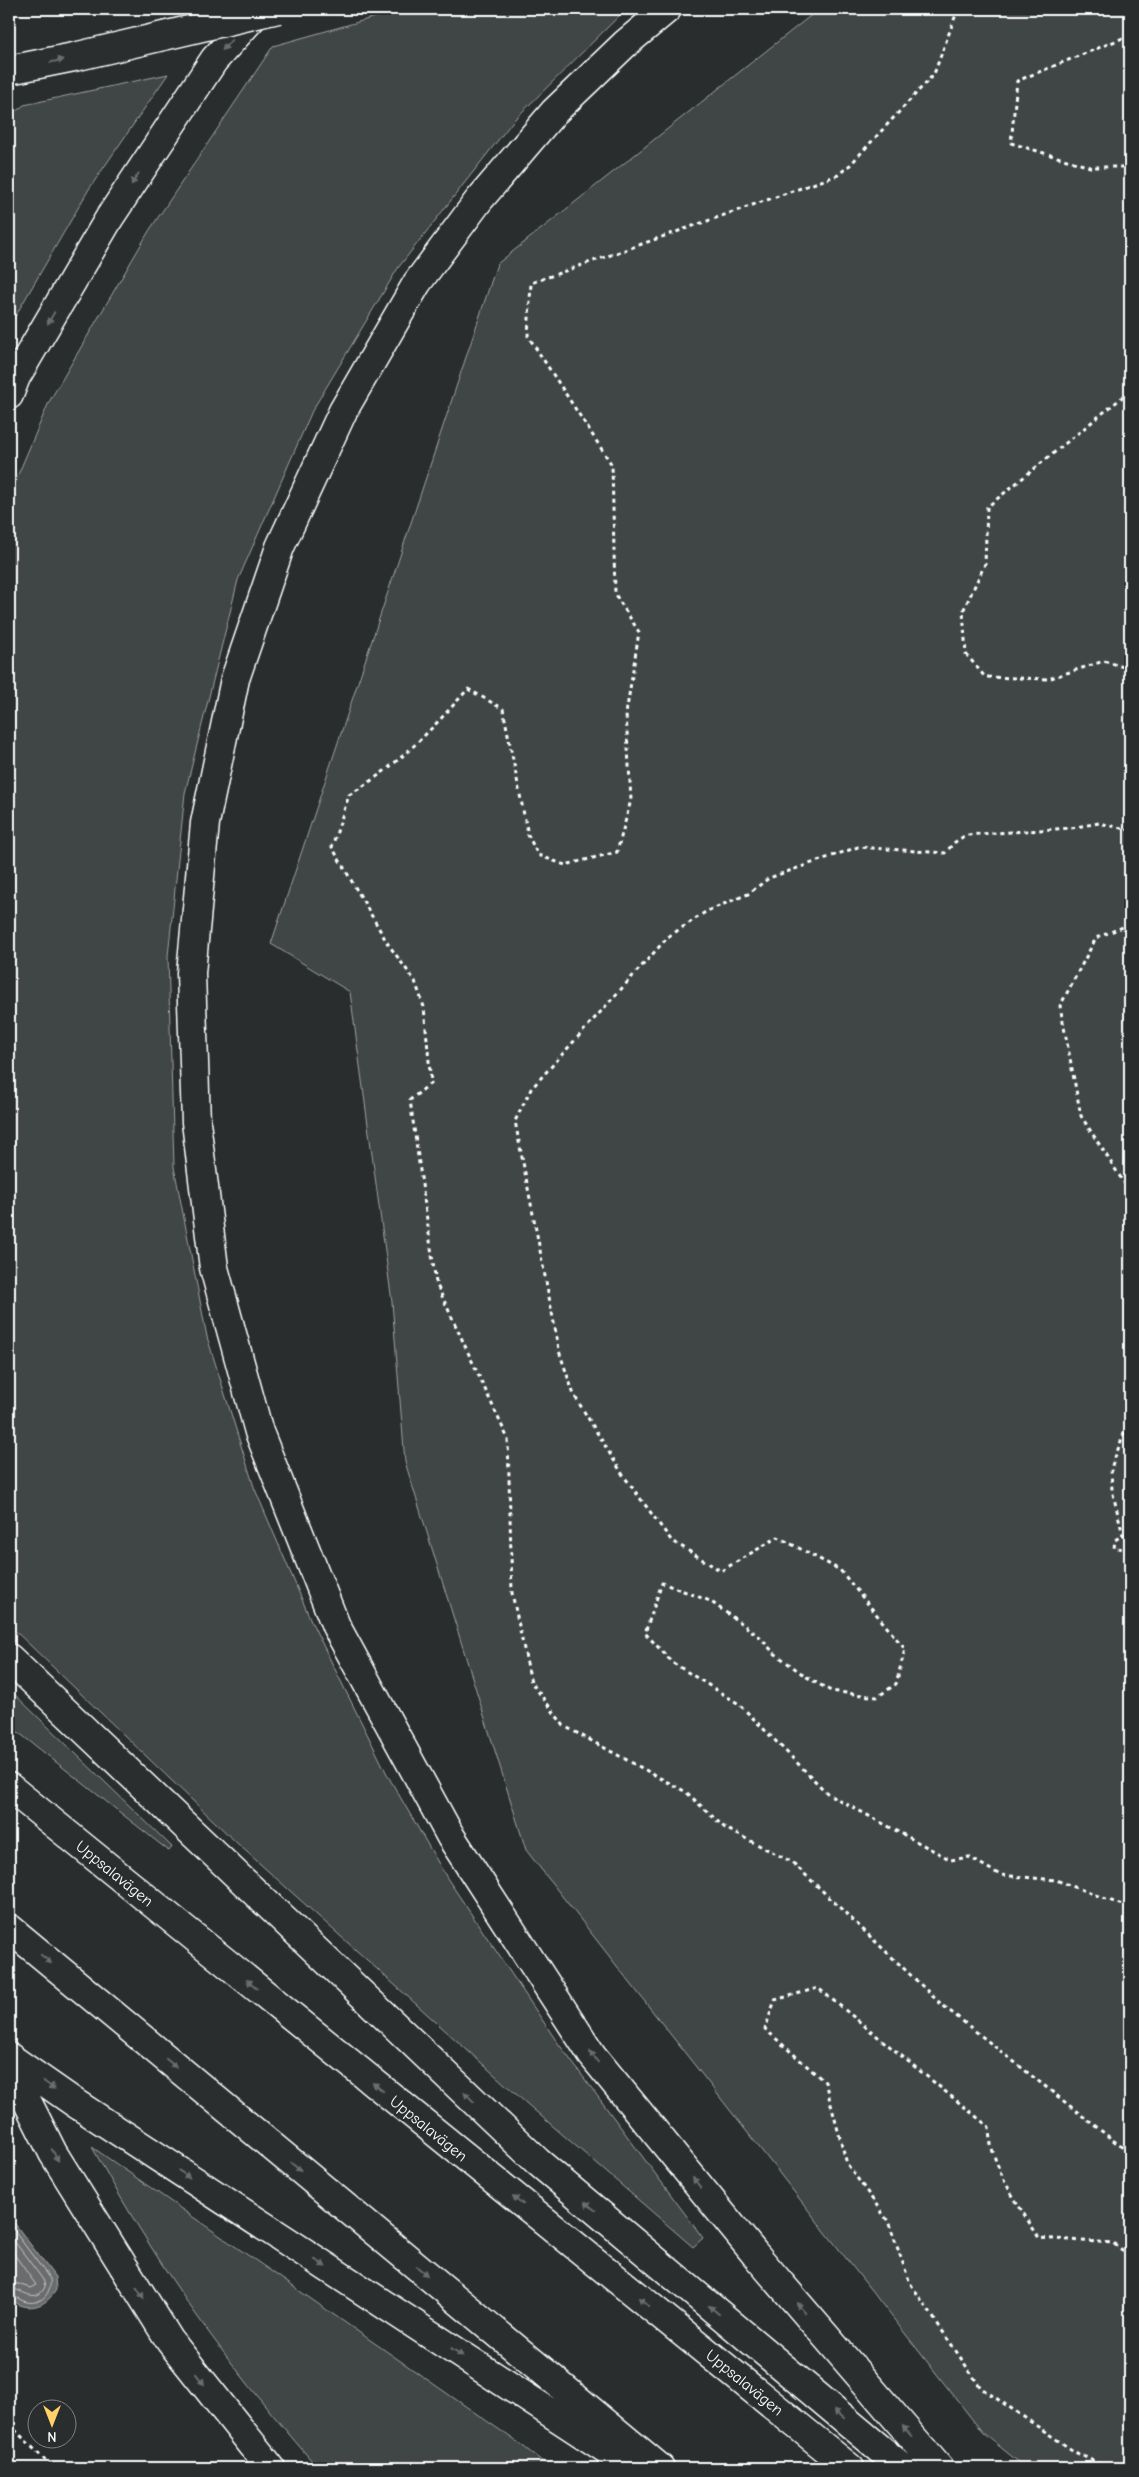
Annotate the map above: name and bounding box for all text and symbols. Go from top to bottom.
one-way arrow [221,39,233,51]
one-way arrow [49,56,65,64]
one-way arrow [130,172,140,185]
one-way arrow [47,311,56,324]
street label: Uppsalavägen [72,1837,157,1911]
one-way arrow [40,1954,53,1965]
one-way arrow [246,1979,259,1990]
one-way arrow [589,2051,600,2064]
one-way arrow [165,2058,178,2069]
one-way arrow [42,2080,56,2090]
one-way arrow [372,2081,385,2092]
one-way arrow [464,2091,476,2103]
street label: Uppsalavägen [386,2092,471,2166]
one-way arrow [50,2148,59,2161]
one-way arrow [290,2161,302,2173]
one-way arrow [178,2170,191,2179]
one-way arrow [691,2178,703,2190]
one-way arrow [512,2194,525,2205]
one-way arrow [584,2200,597,2211]
one-way arrow [314,2258,327,2268]
one-way arrow [415,2265,428,2276]
one-way arrow [135,2287,145,2300]
one-way arrow [638,2296,651,2307]
one-way arrow [796,2302,807,2315]
one-way arrow [709,2304,721,2316]
street label: Uppsalavägen [702,2346,787,2420]
one-way arrow [450,2347,463,2357]
one-way arrow [194,2372,205,2385]
north arrow [28,2400,78,2450]
one-way arrow [833,2409,846,2420]
one-way arrow [901,2426,913,2438]
text: N [47,2428,57,2445]

